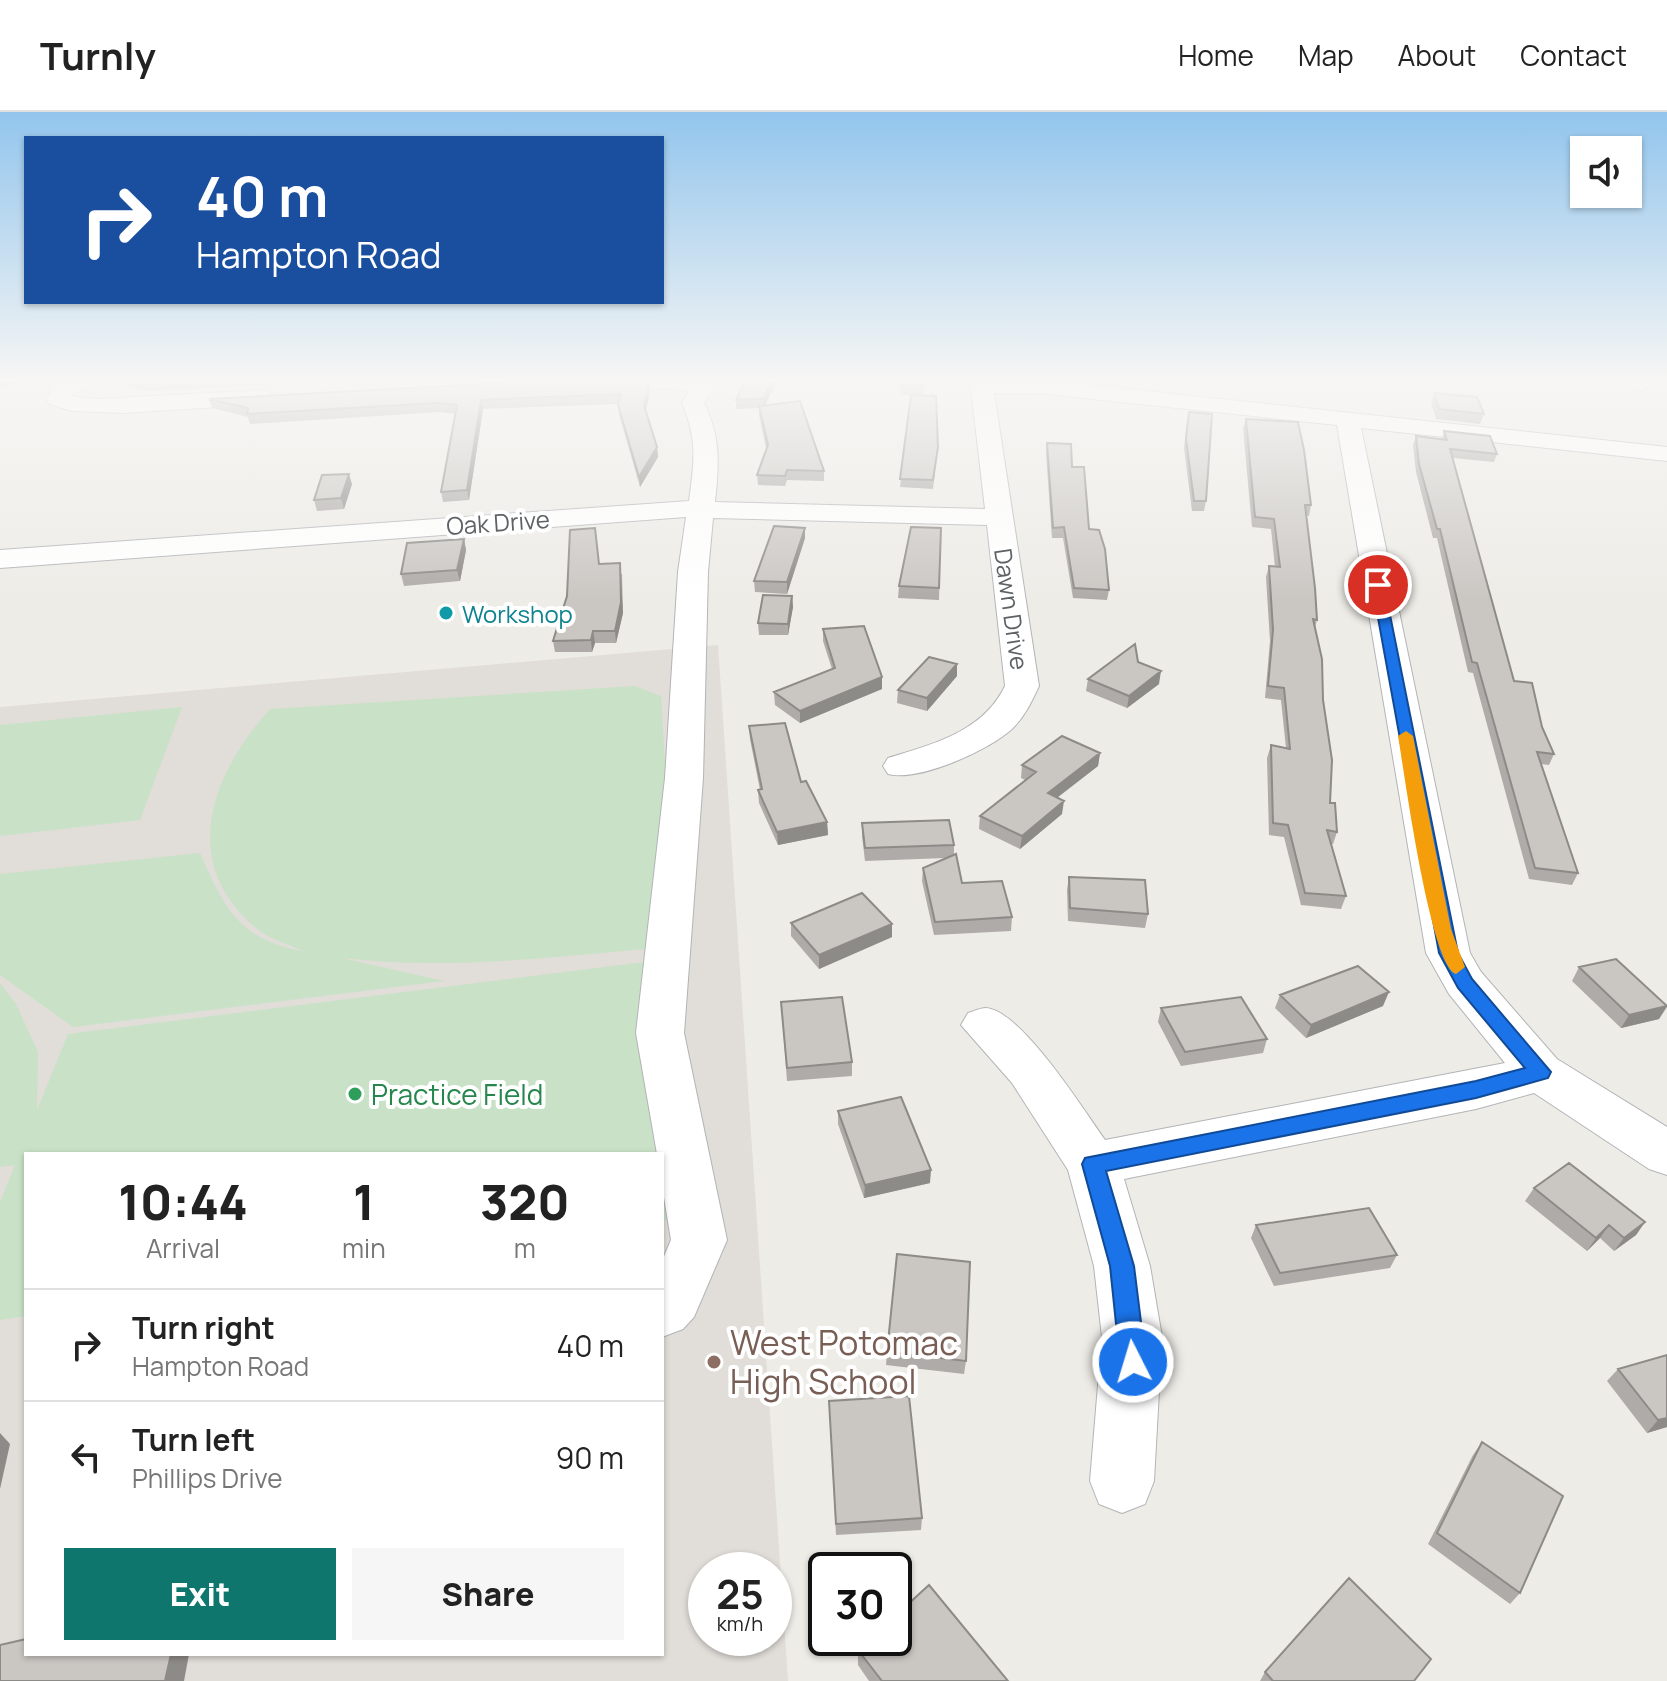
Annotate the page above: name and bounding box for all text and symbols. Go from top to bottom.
text: Turnly [40,29,156,81]
text: Home [1178,36,1254,74]
text: Map [1298,36,1354,74]
text: About [1398,36,1476,74]
text: Contact [1520,36,1627,74]
map controls [1570,136,1642,208]
button: sound [1570,136,1642,208]
text: 40 m [196,157,328,234]
icon: right [64,168,168,272]
text: Hampton Road [196,230,441,279]
street label: Oak Drive [445,502,551,542]
street label: Dawn Drive [987,546,1037,672]
pin [1344,551,1412,619]
icon: arrive [1356,563,1400,607]
place label: Workshop [462,597,573,630]
marker: Workshop [437,604,455,622]
place label: Practice Field [371,1075,543,1113]
marker: Practice Field [346,1085,364,1103]
text: 10:44 [118,1169,248,1234]
text: 1 [353,1169,375,1234]
text: 320 [480,1169,570,1234]
text: Arrival [146,1230,220,1266]
text: min [342,1230,386,1266]
text: m [514,1230,536,1266]
text: Turn right [132,1307,275,1348]
place label: West Potomac High School [730,1319,958,1404]
position arrow [1091,1320,1175,1404]
icon: right [64,1323,108,1367]
text: 40 m [557,1325,624,1366]
text: Hampton Road [132,1348,309,1384]
marker: West Potomac High School [705,1353,723,1371]
text: Turn left [132,1419,255,1460]
icon: left [64,1435,108,1479]
text: 90 m [556,1437,624,1478]
text: Phillips Drive [132,1460,282,1496]
button: Exit [64,1548,336,1640]
button: Share [352,1548,624,1640]
speed limit sign: 30 [808,1552,912,1656]
text: 25 [716,1566,764,1621]
text: km/h [717,1610,763,1637]

